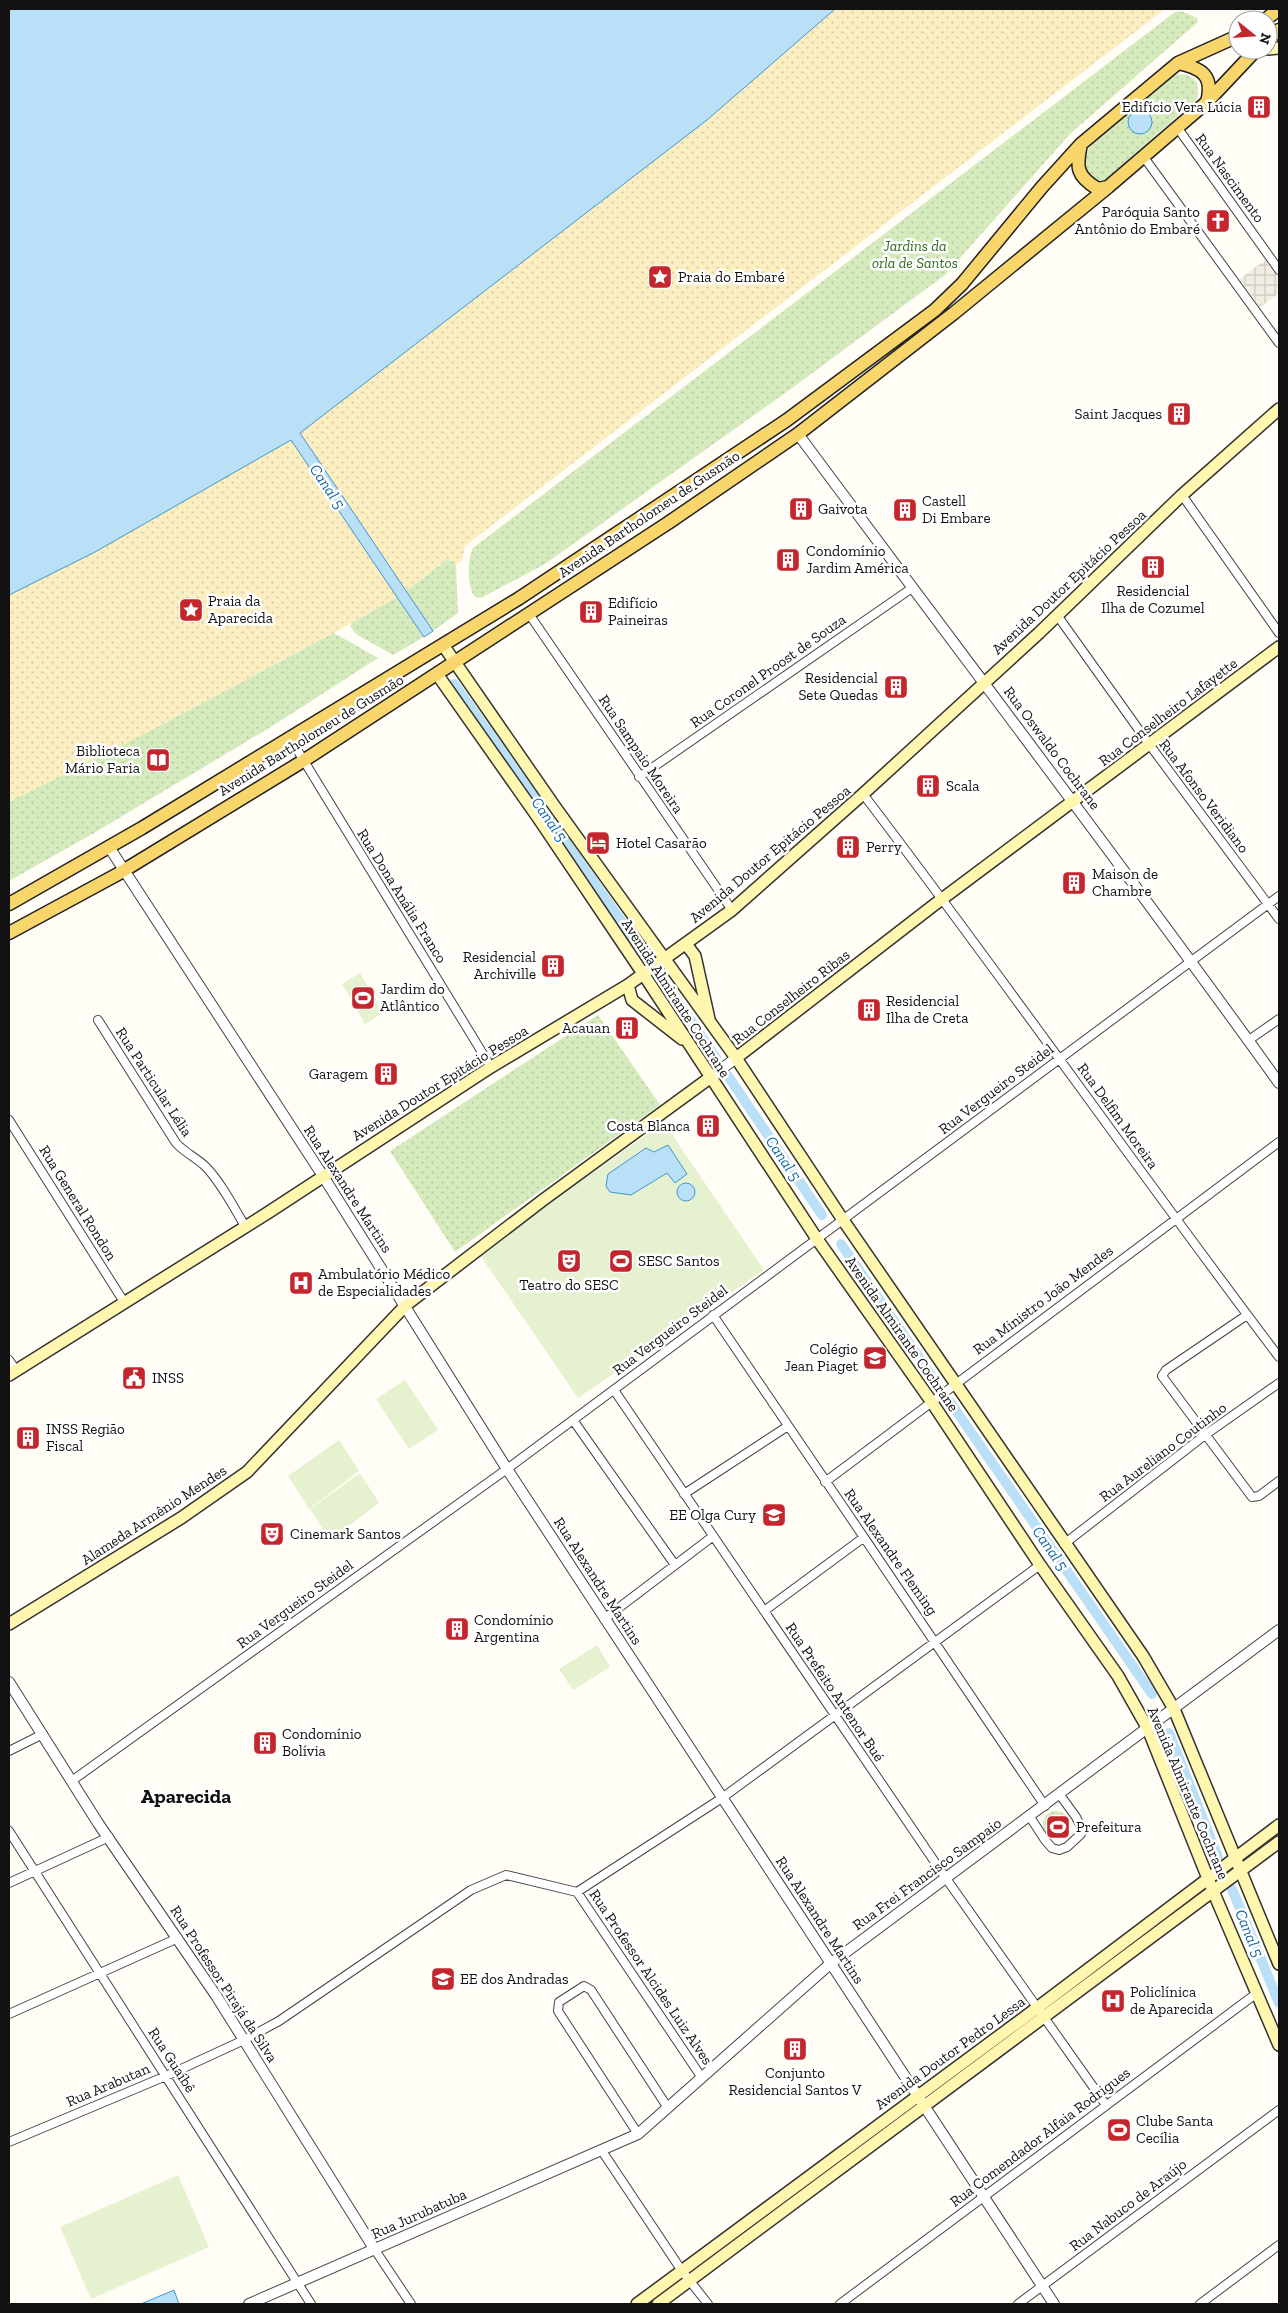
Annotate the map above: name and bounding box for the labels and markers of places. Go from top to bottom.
building icon: Edifício Vera Lúcia [1246,94,1272,120]
place label: Edifício Vera Lúcia [1122,98,1242,116]
place label: Paróquia Santo Antônio do Embaré [1075,203,1200,238]
church icon: Paróquia Santo Antônio do Embaré [1205,208,1231,234]
place icon: Praia do Embaré [647,264,673,290]
place label: Praia do Embaré [678,268,785,286]
building icon: Saint Jacques [1166,401,1192,427]
place label: Saint Jacques [1075,405,1162,423]
place label: Castell Di Embare [922,492,991,527]
building icon: Gaivota [788,496,814,522]
building icon: Castell Di Embare [892,497,918,523]
place label: Gaivota [818,500,868,518]
place label: Condomínio Jardim América [806,542,909,577]
building icon: Condomínio Jardim América [775,547,801,573]
building icon: Residencial Ilha de Cozumel [1140,554,1166,580]
place label: Residencial Ilha de Cozumel [1101,582,1205,617]
place label: Praia da Aparecida [208,592,273,627]
place label: Edifício Paineiras [608,594,668,629]
place icon: Praia da Aparecida [178,597,204,623]
building icon: Edifício Paineiras [578,599,604,625]
place label: Residencial Sete Quedas [798,669,878,704]
building icon: Residencial Sete Quedas [883,674,909,700]
place label: Biblioteca Mário Faria [65,742,140,777]
library icon: Biblioteca Mário Faria [145,747,171,773]
building icon: Scala [915,773,941,799]
place label: Scala [946,777,979,795]
hotel icon: Hotel Casarão [585,830,611,856]
place label: Hotel Casarão [616,834,707,852]
building icon: Perry [835,834,861,860]
place label: Perry [866,838,902,856]
place label: Maison de Chambre [1092,865,1158,900]
building icon: Maison de Chambre [1061,870,1087,896]
place label: Residencial Archiville [463,948,536,983]
building icon: Residencial Archiville [540,953,566,979]
place label: Jardim do Atlântico [380,980,445,1015]
sports icon: Jardim do Atlântico [350,985,376,1011]
place label: Residencial Ilha de Creta [886,992,968,1027]
building icon: Residencial Ilha de Creta [856,997,882,1023]
building icon: Acauan [614,1015,640,1041]
place label: Acauan [562,1019,610,1037]
building icon: Garagem [373,1061,399,1087]
place label: Garagem [309,1065,368,1083]
building icon: Costa Blanca [695,1113,721,1139]
place label: Costa Blanca [607,1117,690,1135]
theatre icon: Teatro do SESC [556,1248,582,1274]
sports icon: SESC Santos [608,1248,634,1274]
place label: SESC Santos [638,1252,720,1270]
place label: Ambulatório Médico de Especialidades [318,1265,450,1300]
hospital icon: Ambulatório Médico de Especialidades [288,1270,314,1296]
place label: Teatro do SESC [519,1276,619,1294]
place label: Colégio Jean Piaget [784,1340,858,1375]
school or university icon: Colégio Jean Piaget [862,1345,888,1371]
public building icon: INSS [121,1365,147,1391]
place label: INSS [152,1369,184,1387]
place label: INSS Região Fiscal [46,1420,125,1455]
building icon: INSS Região Fiscal [15,1425,41,1451]
school or university icon: EE Olga Cury [761,1502,787,1528]
place label: EE Olga Cury [669,1506,756,1524]
theatre icon: Cinemark Santos [259,1521,285,1547]
place label: Cinemark Santos [290,1525,401,1543]
place label: Condomínio Argentina [474,1611,554,1646]
building icon: Condomínio Argentina [444,1616,470,1642]
place label: Condomínio Bolívia [282,1725,362,1760]
building icon: Condomínio Bolívia [252,1730,278,1756]
sports icon: Prefeitura [1045,1814,1071,1840]
place label: Prefeitura [1076,1818,1141,1836]
school or university icon: EE dos Andradas [430,1966,456,1992]
place label: EE dos Andradas [460,1970,569,1988]
place label: Policlínica de Aparecida [1130,1983,1213,2018]
hospital icon: Policlínica de Aparecida [1100,1988,1126,2014]
building icon: Conjunto Residencial Santos V [782,2036,808,2062]
place label: Conjunto Residencial Santos V [729,2064,862,2099]
place label: Clube Santa Cecília [1136,2112,1213,2147]
sports icon: Clube Santa Cecília [1106,2117,1132,2143]

